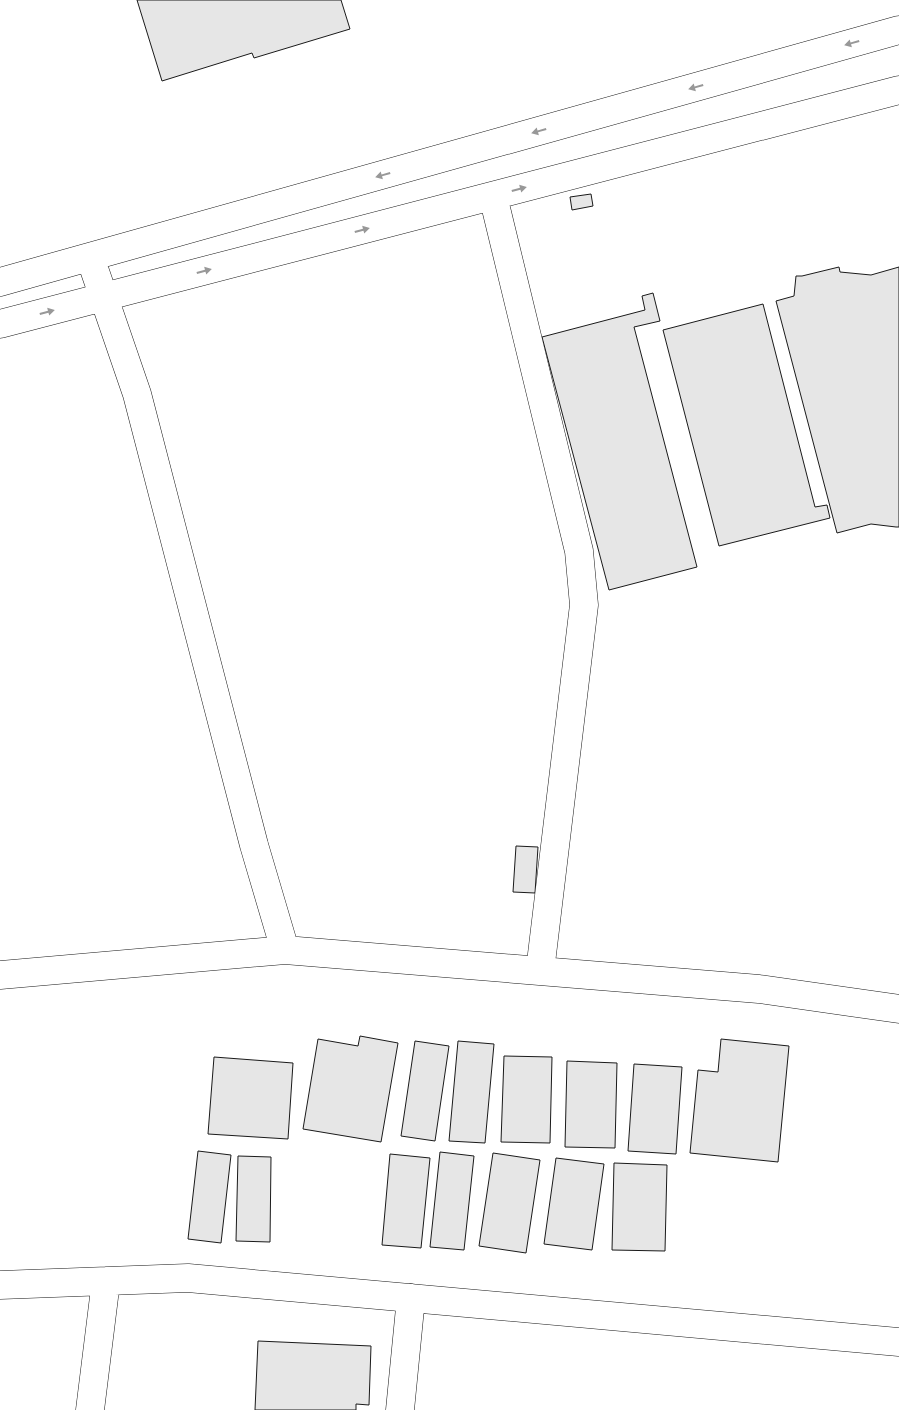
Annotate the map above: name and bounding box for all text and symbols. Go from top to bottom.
one-way arrow [844,40,859,48]
one-way arrow [688,84,703,92]
one-way arrow [532,127,547,135]
one-way arrow [375,171,390,179]
one-way arrow [511,185,527,193]
one-way arrow [354,226,369,234]
one-way arrow [197,267,212,275]
one-way arrow [40,308,55,316]

